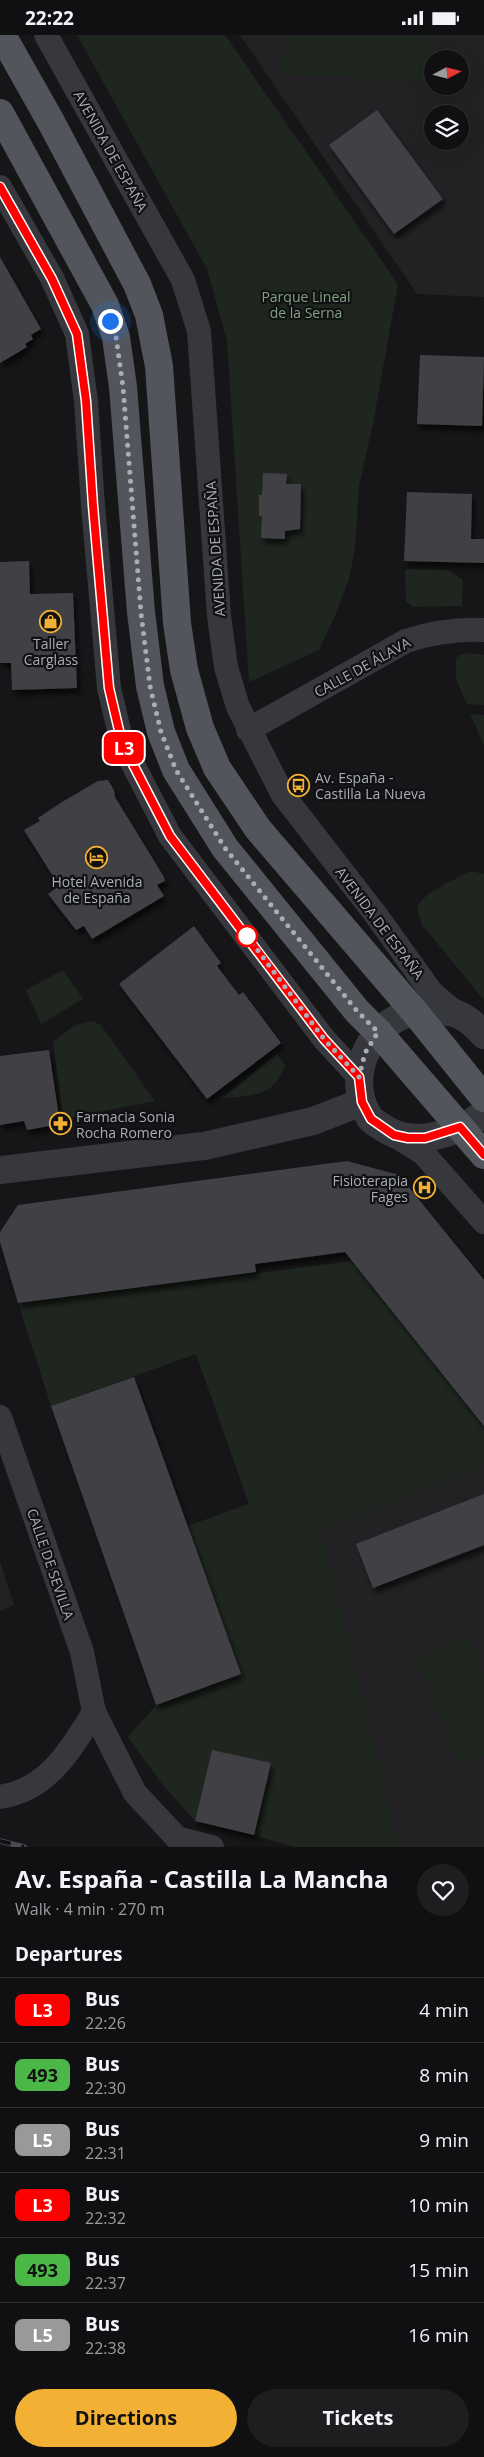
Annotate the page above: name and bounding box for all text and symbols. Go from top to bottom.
text: 22:22 [25,5,74,31]
north arrow [424,50,469,95]
map controls [424,50,469,150]
street label: AVENIDA DE ESPAÑA [70,87,152,215]
button: layers [424,105,469,150]
park label: Parque Lineal de la Serna [261,287,351,322]
your location [98,309,123,334]
street label: AVENIDA DE ESPAÑA [201,480,229,617]
shop icon: Taller Carglass [39,609,63,633]
street label: CALLE DE ÁLAVA [310,633,414,701]
place label: Taller Carglass [24,634,79,669]
line badge: L3 [102,732,146,764]
text: L3 [114,736,134,760]
place label: Av. España - Castilla La Nueva [315,768,426,803]
bus stop icon: Av. España - Castilla La Nueva [287,773,311,797]
hotel icon: Hotel Avenida de España [85,846,109,870]
street label: AVENIDA DE ESPAÑA [332,863,429,983]
place label: Hotel Avenida de España [52,872,142,907]
unlabelled marker [236,925,258,947]
place label: Farmacia Sonia Rocha Romero [76,1107,175,1142]
pharmacy icon: Farmacia Sonia Rocha Romero [48,1112,72,1136]
place label: Fisioterapia Fages [332,1171,408,1206]
hospital icon: Fisioterapia Fages [412,1176,436,1200]
street label: CALLE DE SEVILLA [23,1506,79,1622]
text: Av. España - Castilla La Mancha [15,1862,388,1895]
button: heart [417,1864,469,1916]
text: Walk · 4 min · 270 m [15,1898,165,1920]
text: Departures [15,1941,122,1967]
text: Bus [85,1986,120,2012]
text: 4 min [419,1997,469,2023]
text: L3 [32,1998,53,2022]
text: 22:26 [85,2012,126,2034]
text: Bus [85,2051,120,2077]
text: 8 min [419,2062,469,2088]
text: 493 [27,2063,58,2087]
text: 22:30 [85,2077,126,2099]
text: Bus [85,2116,120,2142]
text: 9 min [419,2127,469,2153]
text: L5 [32,2128,53,2152]
text: 22:31 [85,2142,126,2164]
text: Bus [85,2181,120,2207]
text: 10 min [408,2192,469,2218]
text: L3 [32,2193,53,2217]
text: 22:32 [85,2207,126,2229]
text: Bus [85,2246,120,2272]
text: 15 min [408,2257,469,2283]
text: 493 [27,2258,58,2282]
text: 22:37 [85,2272,126,2294]
text: Bus [85,2311,120,2337]
text: 16 min [408,2322,469,2348]
text: L5 [32,2323,53,2347]
text: 22:38 [85,2337,126,2359]
button: Directions [15,2389,237,2447]
button: Tickets [247,2389,469,2447]

